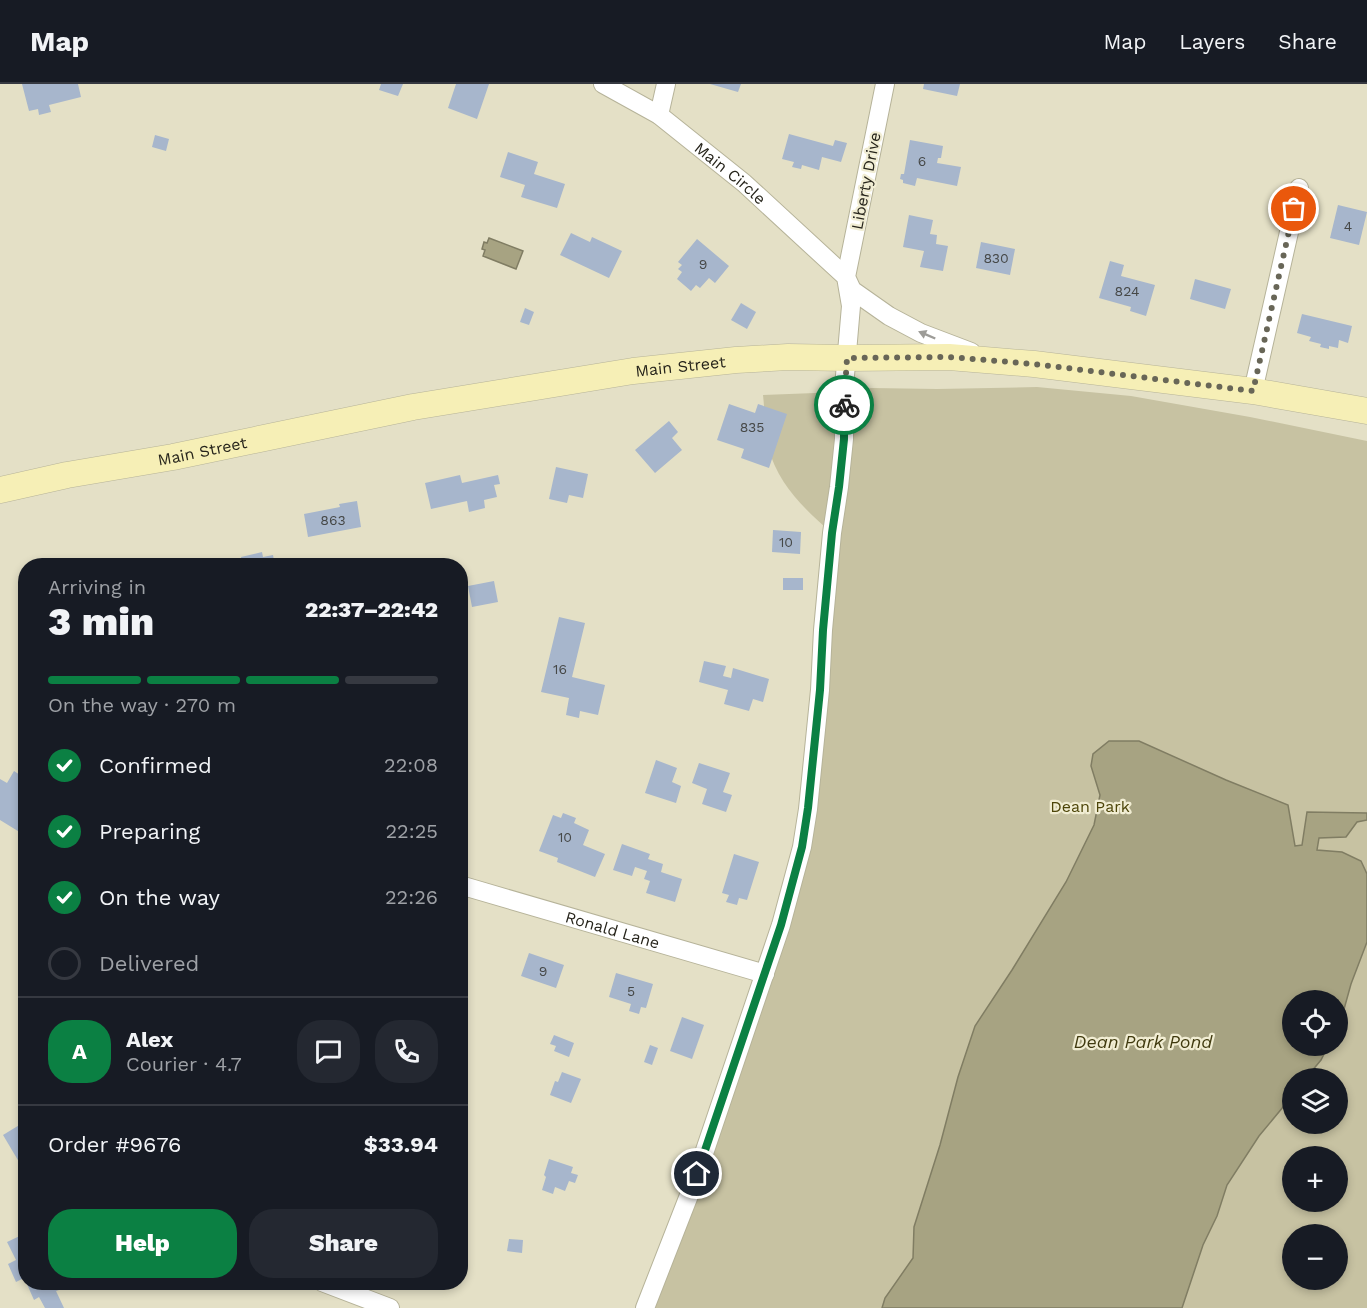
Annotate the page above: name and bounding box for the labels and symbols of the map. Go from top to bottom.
street label: Liberty Drive [847,131,885,231]
street label: Main Circle [691,138,770,208]
house number: 6 [918,153,926,169]
pin [1268,183,1319,234]
house number: 4 [1344,218,1352,234]
house number: 830 [983,250,1009,266]
house number: 9 [699,256,707,272]
house number: 824 [1115,283,1139,299]
one-way arrow [918,330,936,339]
street label: Main Street [634,352,727,380]
courier [814,375,874,435]
house number: 835 [740,419,764,435]
street label: Main Street [156,432,249,469]
house number: 863 [320,512,346,528]
house number: 10 [779,534,793,550]
house number: 16 [553,661,567,677]
park label: Dean Park [1050,797,1130,816]
house number: 10 [558,829,572,845]
street label: Ronald Lane [563,907,662,952]
house number: 9 [539,963,547,979]
house number: 5 [627,983,635,999]
water label: Dean Park Pond [1074,1031,1213,1052]
pin [671,1148,722,1199]

